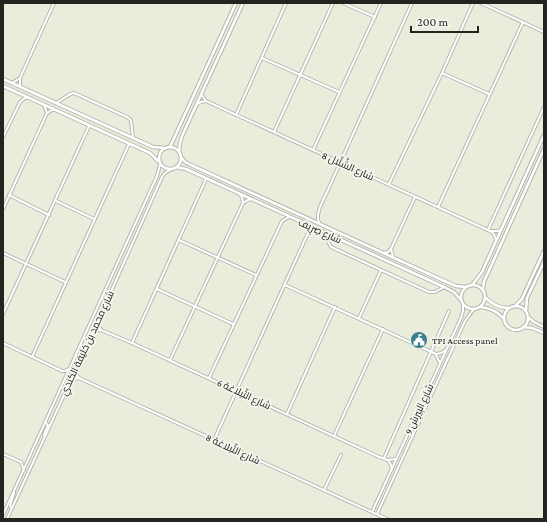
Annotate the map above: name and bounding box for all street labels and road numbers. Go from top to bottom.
street label: شارع الشَّلَّال 8 [320,147,377,183]
street label: شارع صِرِيف [296,217,343,247]
street label: شارع محمد بن خليفة الكندي [58,289,118,398]
street label: شارع التِّبلاغة 6 [215,376,273,412]
street label: شارع البِيرِش 9 [402,382,437,437]
street label: شارع التِّبلاغة 8 [204,431,262,467]

